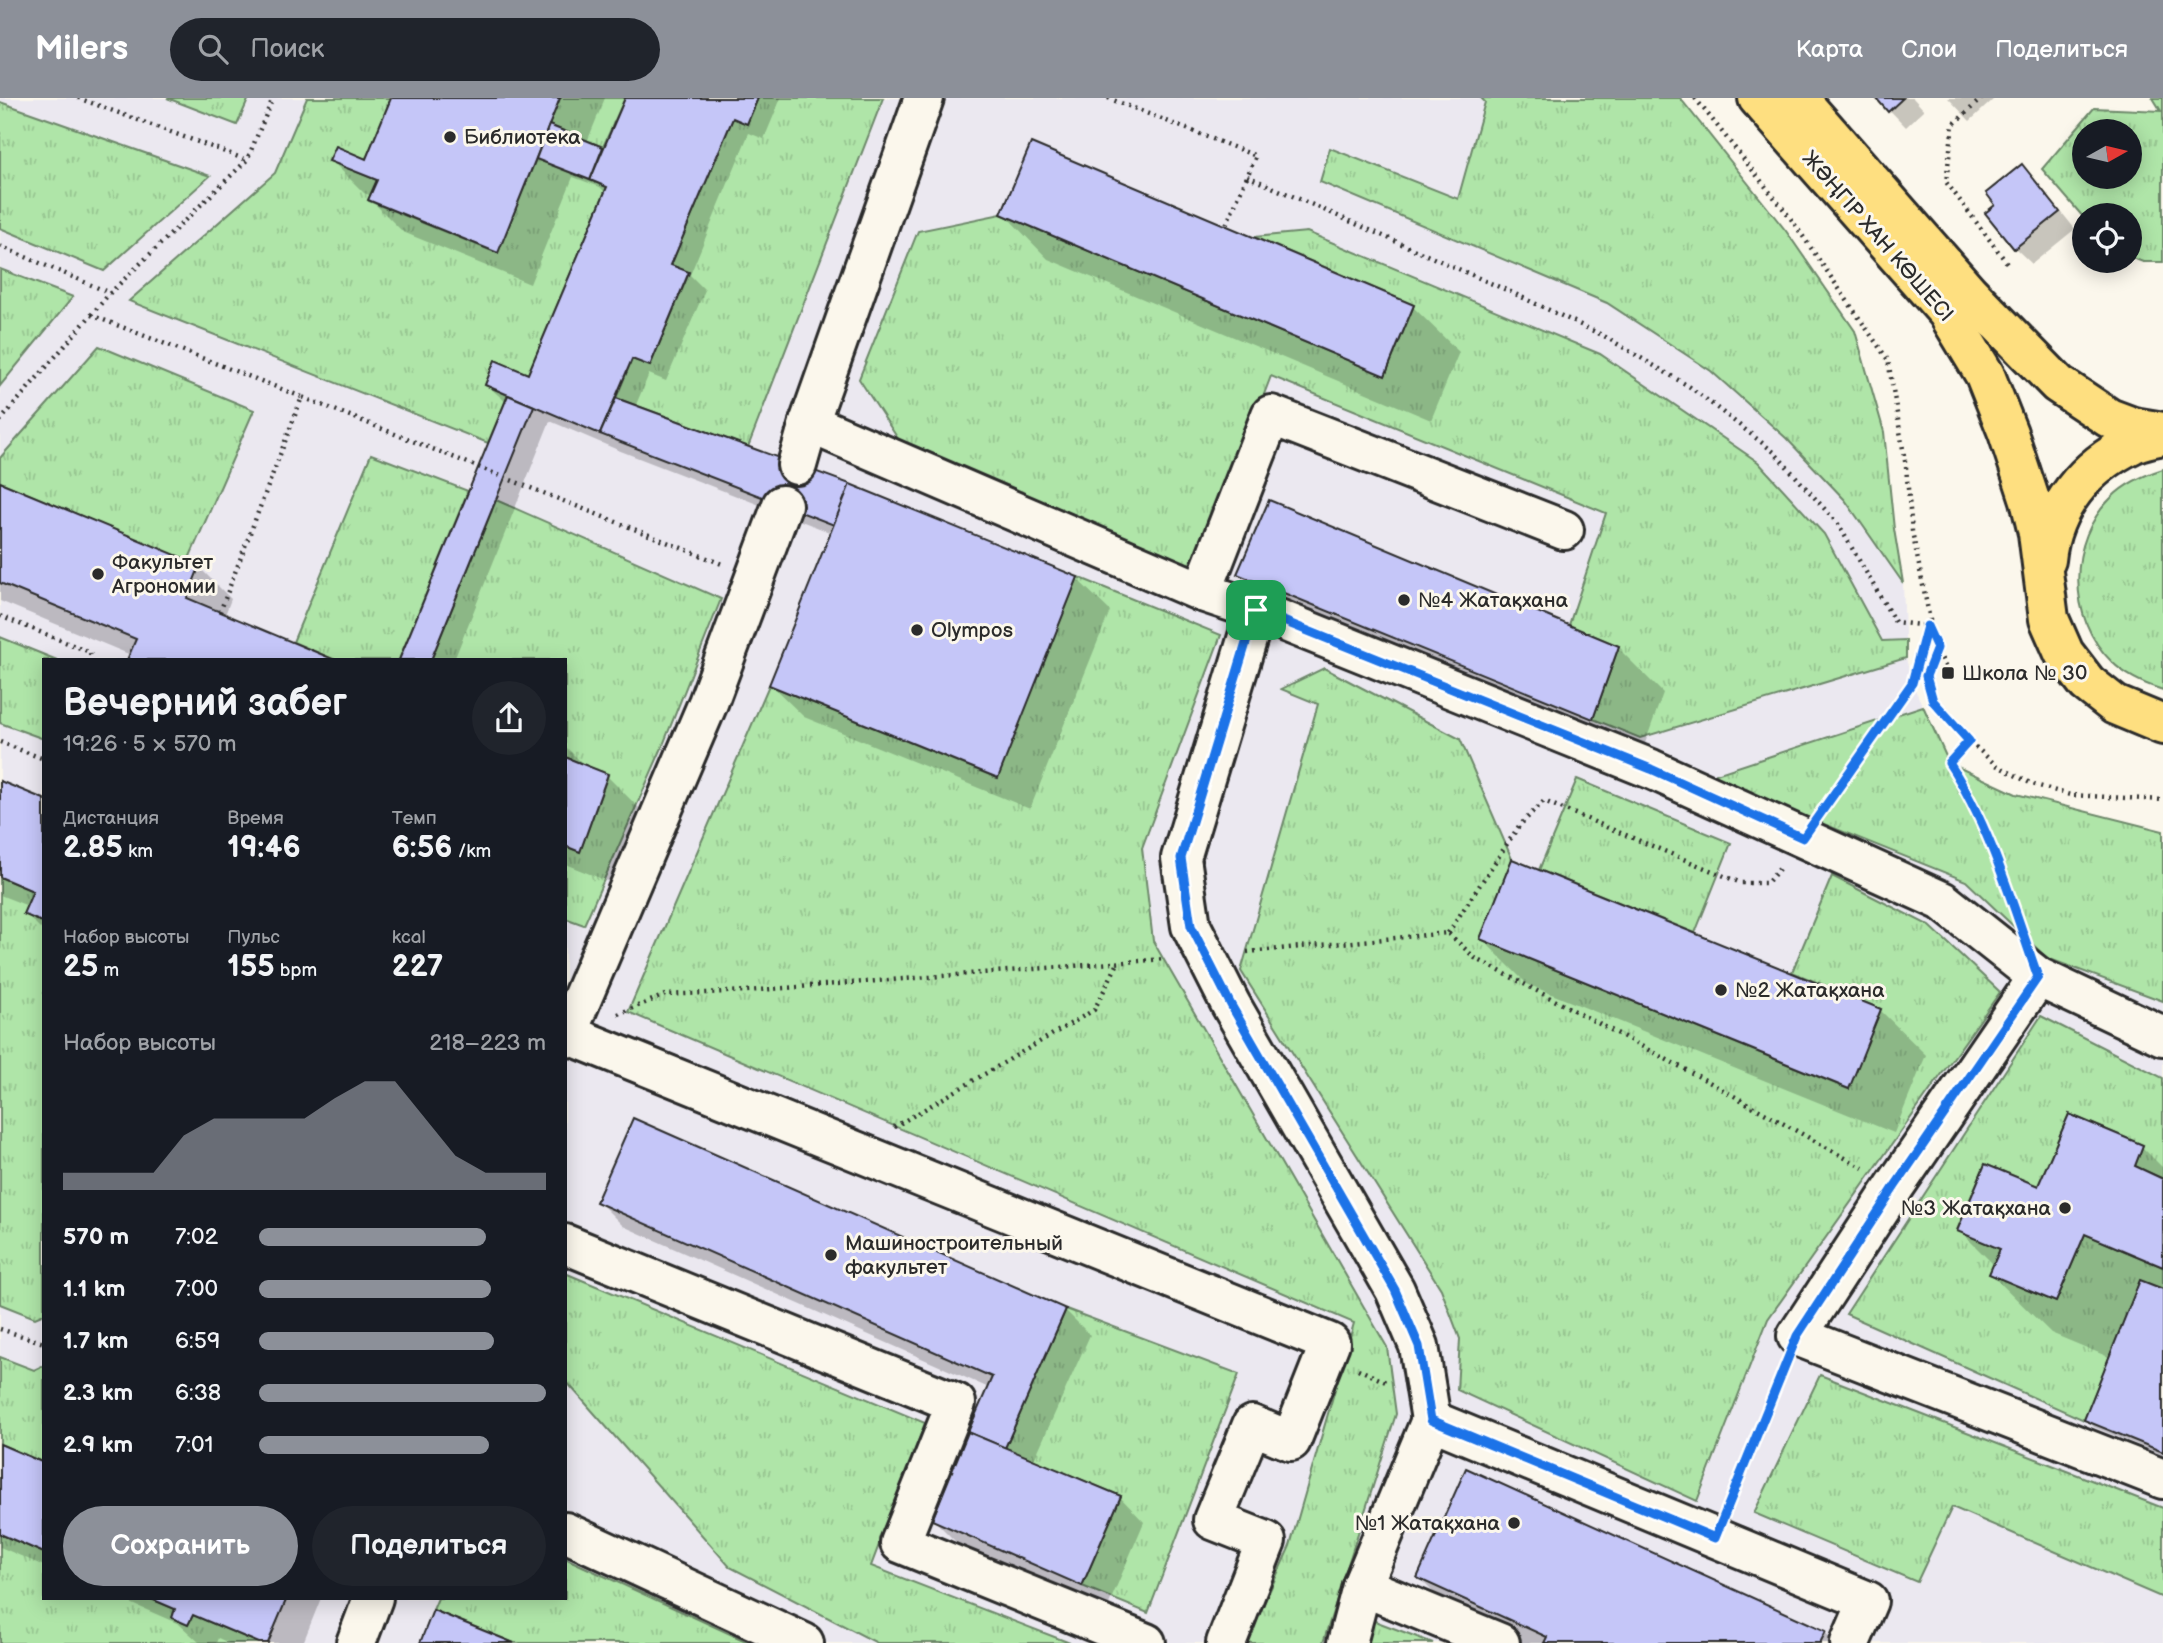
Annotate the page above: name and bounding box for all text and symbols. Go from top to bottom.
search box [170,18,660,81]
text: Milers [35,29,128,69]
icon: search [194,30,232,68]
text: Поиск [250,34,324,65]
text: Карта [1796,35,1863,64]
text: Слои [1901,35,1957,64]
text: Поделиться [1995,35,2128,64]
north arrow [2072,119,2142,189]
map controls [2072,119,2142,273]
place label: Библиотека [464,125,581,150]
marker: Библиотека [442,129,458,145]
street label: ЖӘҢГІР ХАН КӨШЕСІ [1797,146,1958,327]
button: locate [2072,203,2142,273]
place label: Факультет Агрономии [111,550,216,599]
marker: Факультет Агрономии [90,566,106,582]
pin [1226,580,1286,640]
place label: №4 Жатақхана [1418,588,1569,613]
icon: arrive [1237,591,1275,629]
marker: №4 Жатақхана [1396,592,1412,608]
place label: Olympos [931,618,1013,643]
marker: Olympos [909,622,925,638]
place label: Школа № 30 [1962,661,2087,686]
marker: Школа № 30 [1940,665,1956,681]
text: Вечерний забег [63,681,347,726]
button: share [472,681,546,755]
text: 19:26 · 5 × 570 m [63,730,237,758]
text: Дистанция [63,807,159,830]
text: Время [227,807,284,830]
text: Темп [392,807,437,830]
text: 2.85 [63,830,123,866]
text: 19:46 [227,830,301,866]
text: 6:56 [392,830,453,866]
text: km [123,840,153,863]
text: /km [453,840,491,863]
text: Набор высоты [63,926,189,949]
text: Пульс [227,926,280,949]
text: kcal [392,926,426,949]
text: 25 [63,949,98,985]
text: 155 [227,949,275,985]
text: 227 [392,949,443,985]
text: m [98,959,119,982]
text: bpm [275,959,317,982]
place label: №2 Жатақхана [1735,978,1885,1003]
marker: №2 Жатақхана [1713,982,1729,998]
text: Набор высоты [63,1029,216,1057]
text: 218–223 m [429,1029,546,1057]
place label: №3 Жатақхана [1901,1196,2052,1221]
marker: №3 Жатақхана [2057,1200,2073,1216]
text: 570 m [63,1223,129,1251]
text: 7:02 [175,1223,218,1251]
place label: Машиностроительный факультет [845,1231,1063,1280]
marker: Машиностроительный факультет [823,1247,839,1263]
text: 1.1 km [63,1275,125,1303]
text: 7:00 [175,1275,218,1303]
text: 1.7 km [63,1327,128,1355]
text: 6:59 [175,1327,220,1355]
text: 2.3 km [63,1379,133,1407]
text: 6:38 [175,1379,221,1407]
text: 2.9 km [63,1431,133,1459]
text: 7:01 [175,1431,213,1459]
button: Сохранить [63,1506,298,1586]
button: Поделиться [312,1506,546,1586]
place label: №1 Жатақхана [1355,1511,1501,1536]
marker: №1 Жатақхана [1506,1515,1522,1531]

